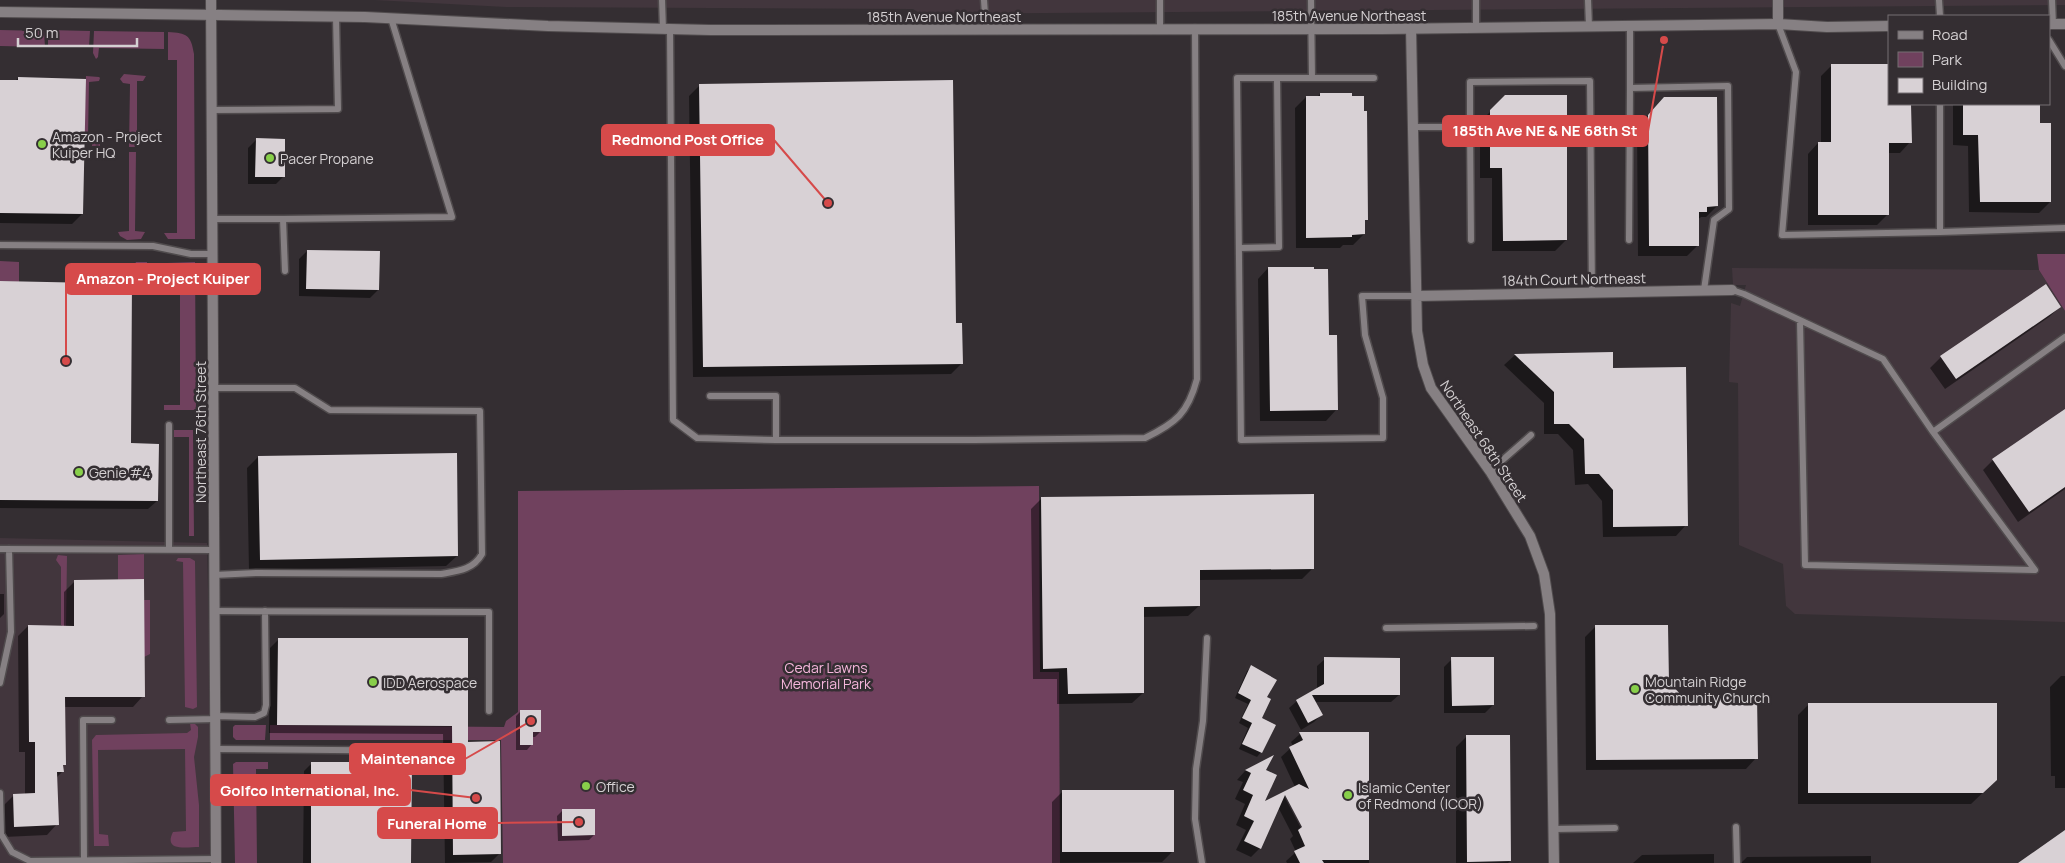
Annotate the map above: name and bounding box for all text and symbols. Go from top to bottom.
street label: 185th Avenue Northeast [1272,6,1427,25]
street label: 185th Avenue Northeast [867,7,1022,26]
scale bar [18,15,136,47]
legend [1888,15,2050,105]
text: 50 m [25,22,59,43]
text: Road [1932,24,1968,45]
text: Park [1932,49,1962,70]
text: Building [1932,74,1987,95]
callout: 185th Ave NE & NE 68th St [1443,116,1648,146]
text: 185th Ave NE & NE 68th St [1453,120,1637,141]
callout: Redmond Post Office [602,125,774,155]
place label: Amazon - Project Kuiper HQ [52,127,163,162]
text: Redmond Post Office [612,129,764,150]
marker: Amazon - Project Kuiper HQ [36,138,48,150]
place label: Pacer Propane [280,149,374,168]
marker: Pacer Propane [264,152,276,164]
callout: Amazon - Project Kuiper [66,264,260,294]
text: Amazon - Project Kuiper [76,268,250,289]
street label: 184th Court Northeast [1502,268,1647,290]
street label: Northeast 76th Street [191,361,210,503]
street label: Northeast 68th Street [1436,376,1532,506]
place label: Genie #4 [89,463,151,482]
marker: Genie #4 [73,466,85,478]
park label: Cedar Lawns Memorial Park [781,658,872,693]
place label: Mountain Ridge Community Church [1645,672,1770,707]
place label: IDD Aerospace [383,673,477,692]
marker: IDD Aerospace [367,676,379,688]
marker: Mountain Ridge Community Church [1629,683,1641,695]
callout: Maintenance [350,744,465,774]
text: Maintenance [361,748,455,769]
callout: Golfco International, Inc. [211,775,410,805]
place label: Office [596,777,635,796]
place label: Islamic Center of Redmond (ICOR) [1358,778,1483,813]
text: Golfco International, Inc. [220,780,400,801]
marker: Office [580,780,592,792]
marker: Islamic Center of Redmond (ICOR) [1342,789,1354,801]
callout: Funeral Home [378,808,497,838]
text: Funeral Home [387,813,487,834]

